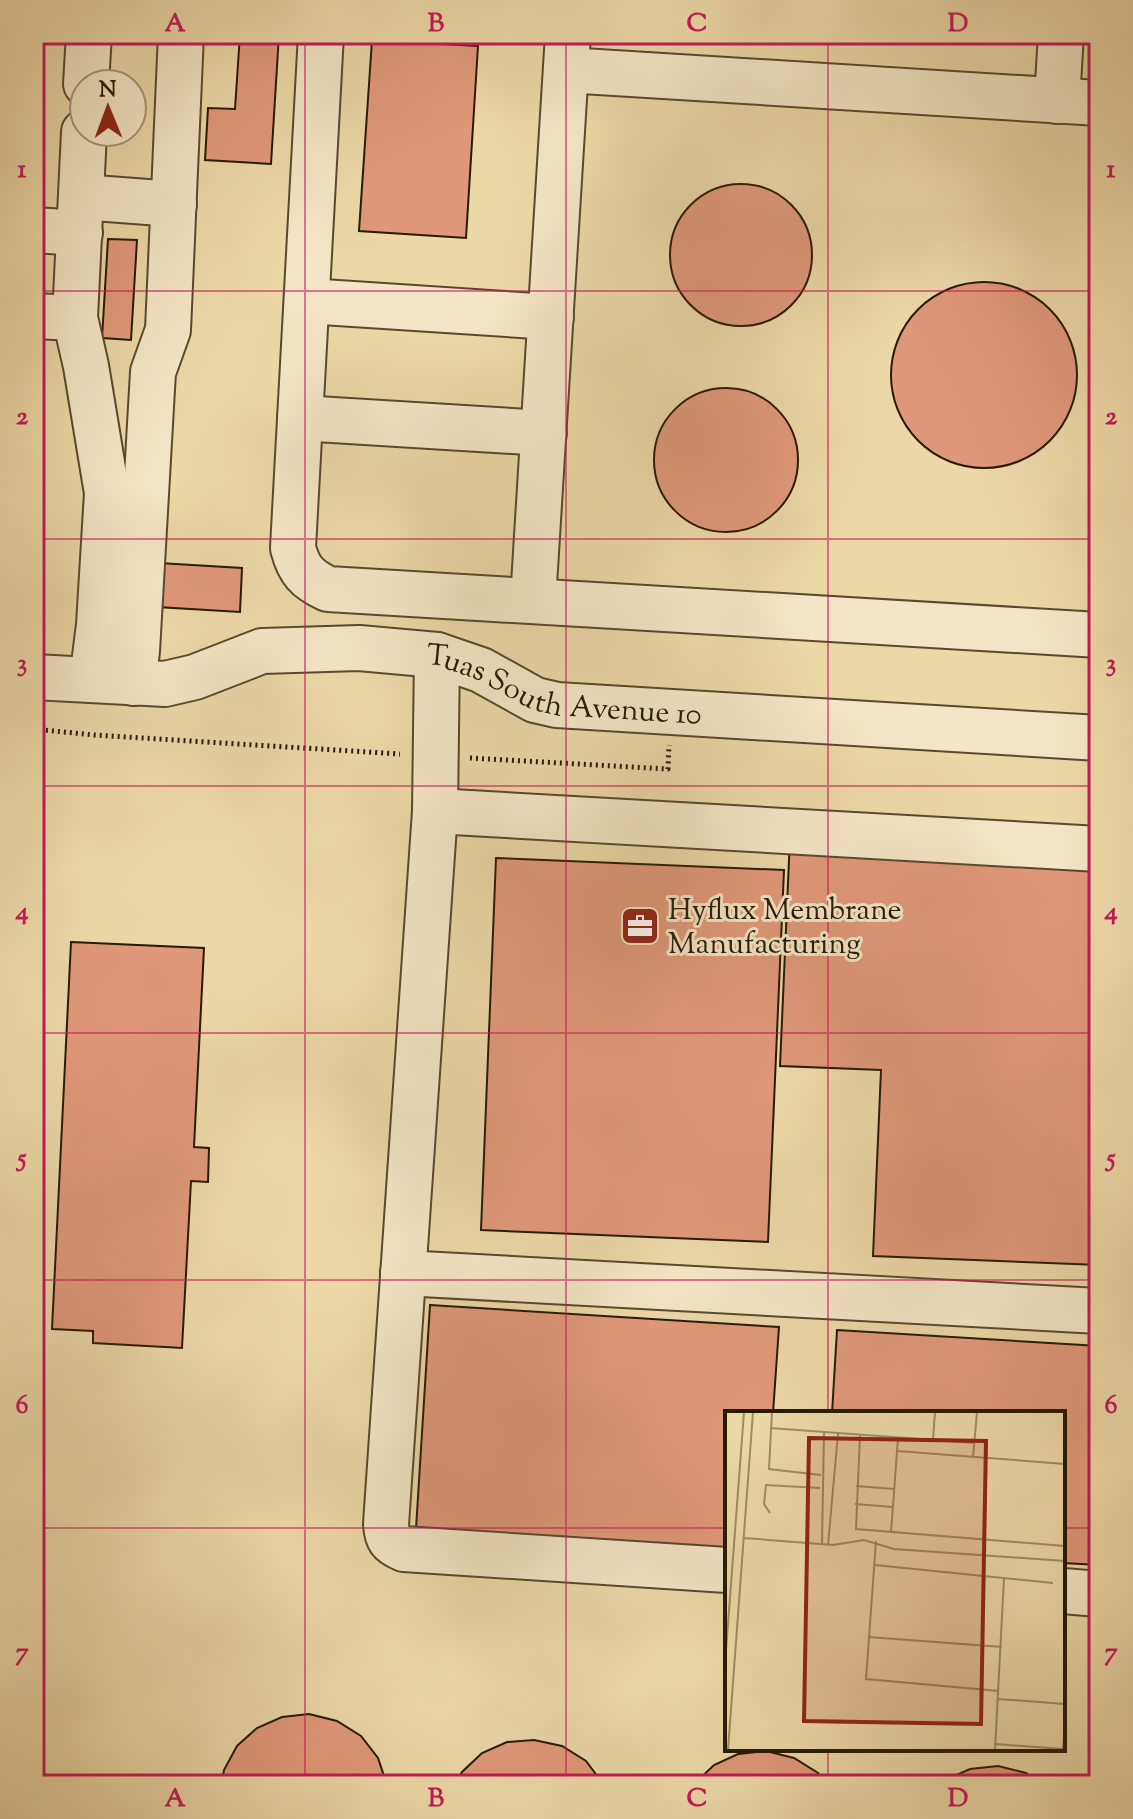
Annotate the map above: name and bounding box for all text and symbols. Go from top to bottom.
text: A [164,6,186,43]
text: B [428,6,445,43]
text: C [687,6,707,43]
text: D [948,6,968,43]
north arrow [68,68,148,148]
text: N [99,75,117,107]
text: 1 [18,152,27,189]
text: 1 [1107,152,1116,189]
text: 2 [16,399,29,436]
text: 2 [1105,399,1118,436]
street label: Tuas South Avenue 10 [425,635,703,738]
text: 3 [17,646,27,683]
text: 3 [1106,646,1116,683]
place label: Hyflux Membrane Manufacturing [668,890,902,967]
text: 4 [14,894,29,931]
text: 4 [1103,894,1118,931]
office icon: Hyflux Membrane Manufacturing [619,905,661,947]
text: 5 [16,1141,27,1178]
text: 5 [1105,1141,1116,1178]
text: 6 [16,1388,29,1425]
text: 6 [1105,1388,1118,1425]
inset map [725,1411,1065,1751]
text: 7 [15,1635,29,1672]
text: 7 [1104,1635,1118,1672]
text: A [164,1781,186,1818]
text: B [428,1781,445,1818]
text: C [687,1781,707,1818]
text: D [948,1781,968,1818]

